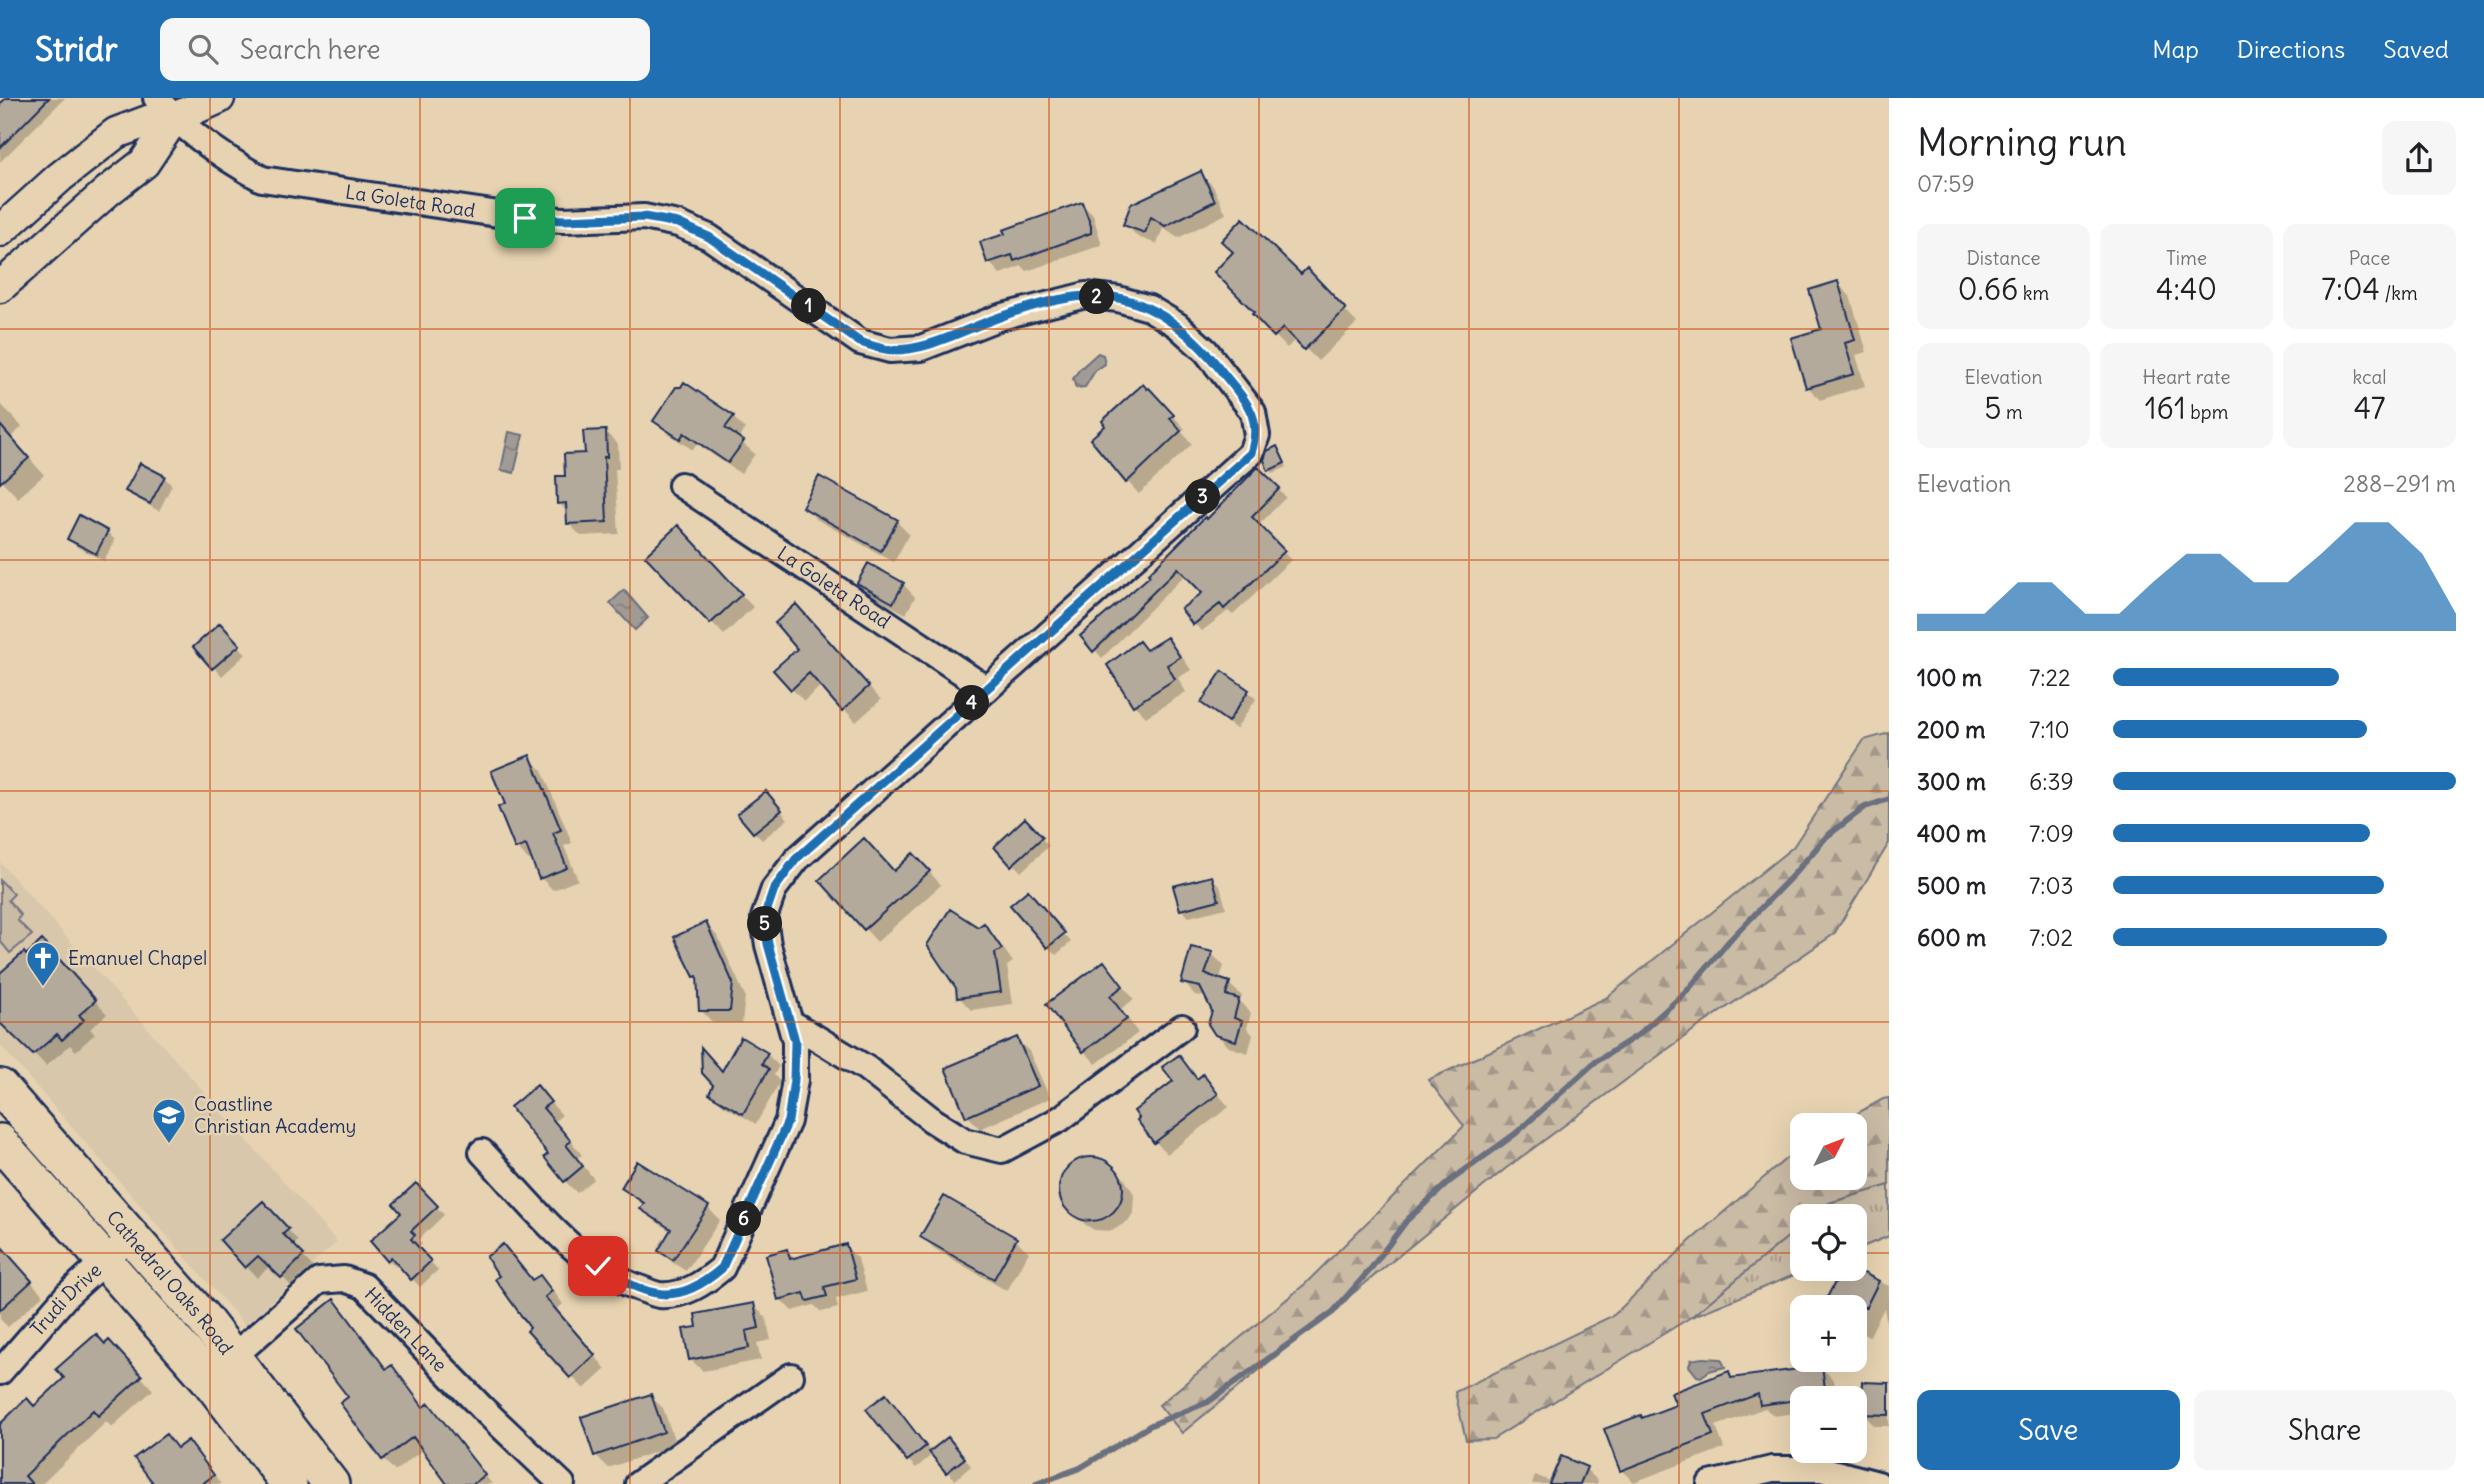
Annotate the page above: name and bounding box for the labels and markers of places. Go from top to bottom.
pin [495,188,555,248]
pin: 2 [1080,280,1114,314]
pin: 1 [792,288,826,324]
pin: 3 [1186,480,1220,514]
pin: 4 [954,686,990,720]
pin: 5 [748,906,782,942]
church icon: Emanuel Chapel [24,939,62,988]
place label: Emanuel Chapel [68,946,207,970]
place label: Coastline Christian Academy [194,1092,356,1138]
school or university icon: Coastline Christian Academy [150,1096,188,1145]
pin: 6 [726,1202,762,1236]
pin [568,1236,628,1296]

